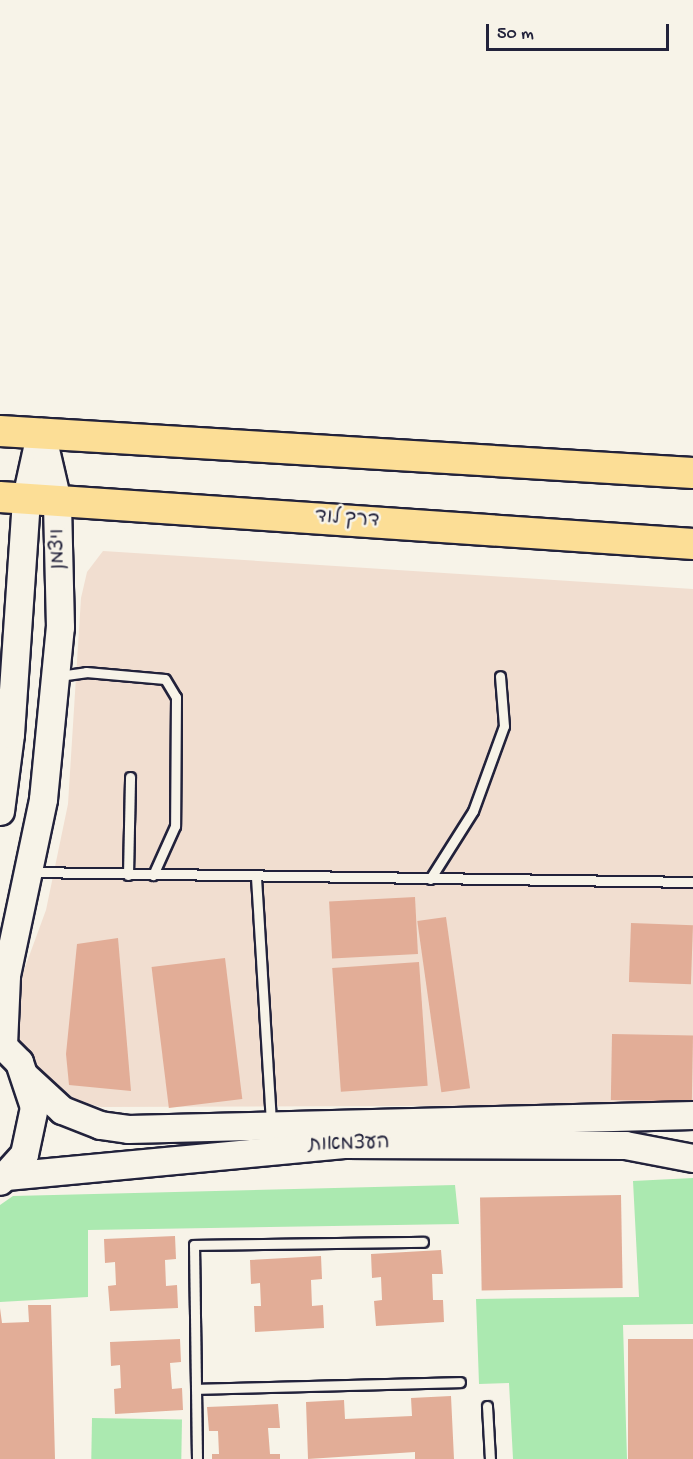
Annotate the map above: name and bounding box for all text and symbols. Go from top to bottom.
scale bar [489,12,672,50]
text: 50 m [497,24,534,45]
street label: דרך לוד [314,506,380,534]
street label: ויצמן [47,528,71,570]
street label: העצמאות [308,1132,390,1158]

